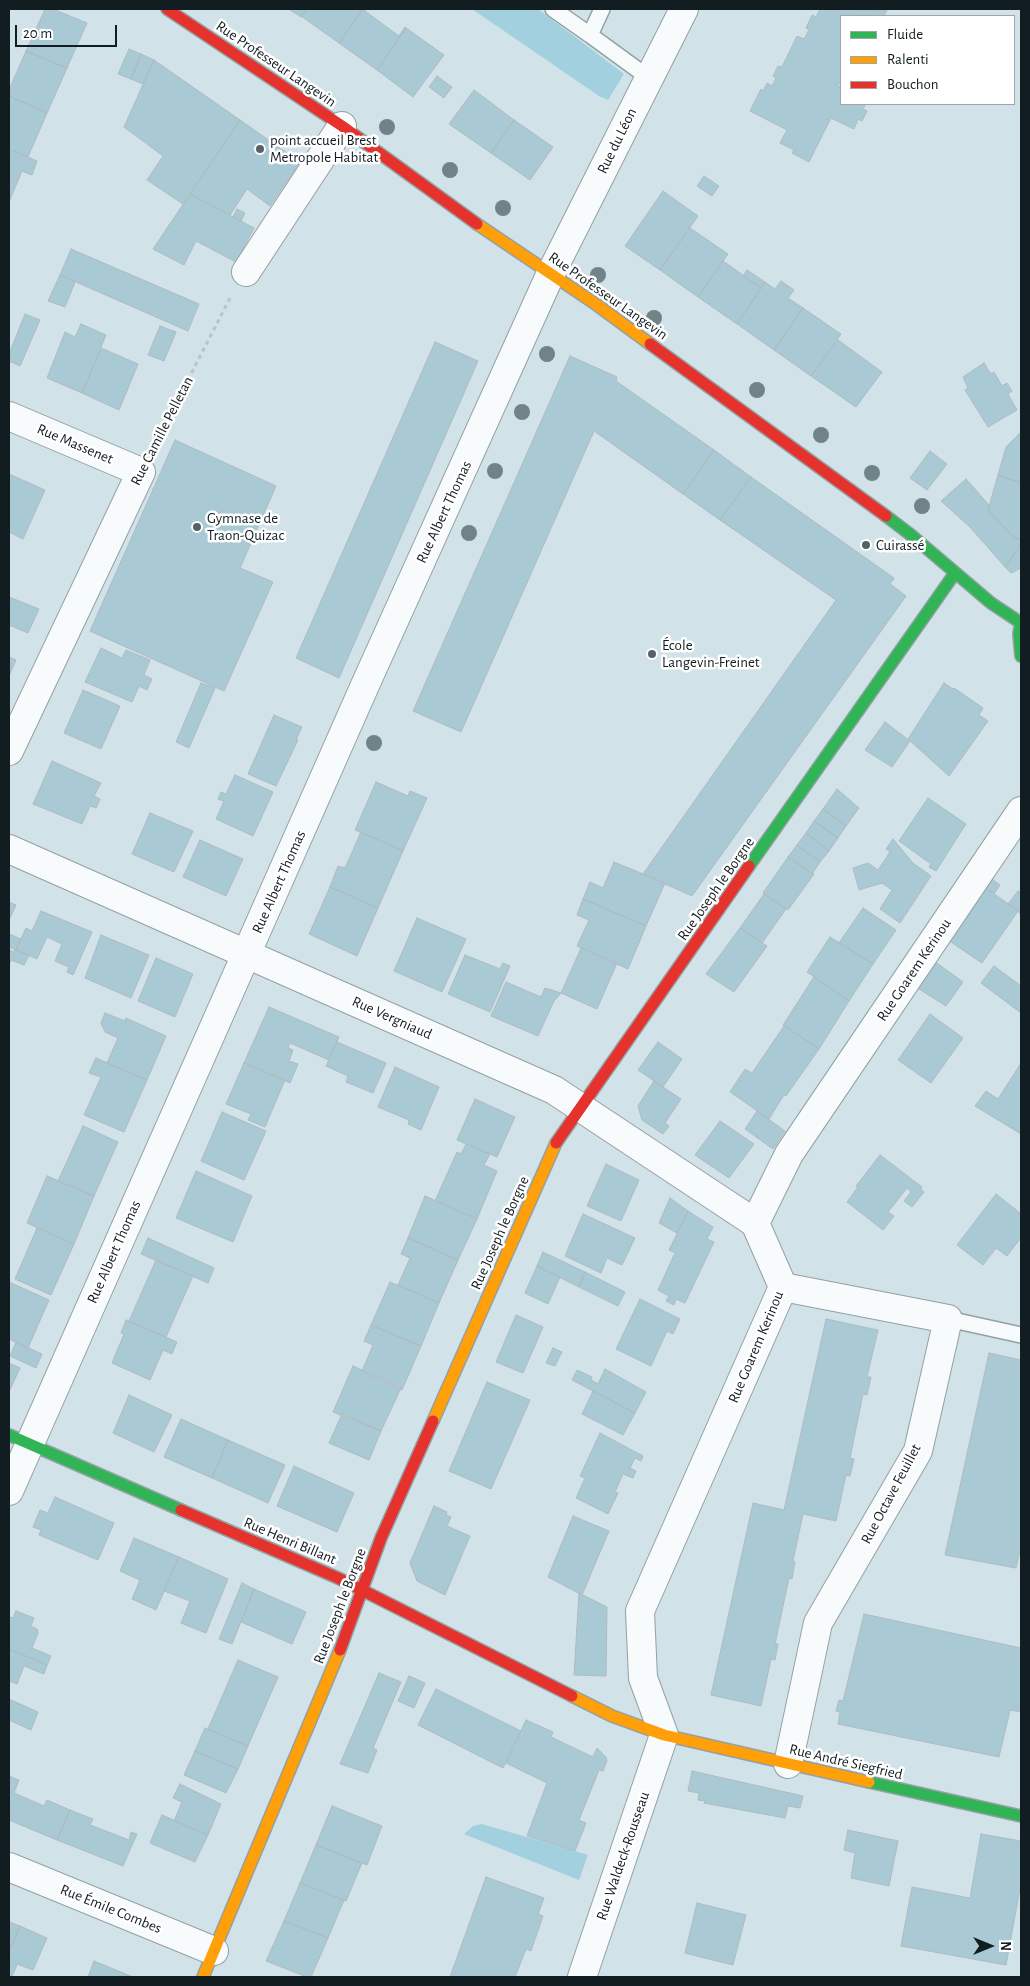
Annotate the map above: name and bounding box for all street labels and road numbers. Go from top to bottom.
street label: Rue Professeur Langevin [212,17,340,111]
street label: Rue du Léon [593,105,641,177]
street label: Rue Professeur Langevin [545,248,671,344]
street label: Rue Camille Pelletan [127,374,197,488]
street label: Rue Massenet [34,420,116,468]
street label: Rue Albert Thomas [412,458,476,566]
street label: Rue Albert Thomas [248,828,310,936]
street label: Rue Joseph le Borgne [674,834,758,944]
street label: Rue Goarem Kerinou [873,915,955,1025]
street label: Rue Vergniaud [349,992,435,1044]
street label: Rue Joseph le Borgne [467,1174,533,1292]
street label: Rue Albert Thomas [83,1198,145,1306]
street label: Rue Goarem Kerinou [724,1288,788,1406]
street label: Rue Octave Feuillet [857,1441,925,1547]
street label: Rue Henri Billant [241,1513,339,1569]
street label: Rue Joseph le Borgne [310,1546,370,1666]
street label: Rue André Siegfried [788,1740,904,1784]
street label: Rue Waldeck-Rousseau [593,1789,653,1923]
street label: Rue Émile Combes [58,1880,164,1938]

